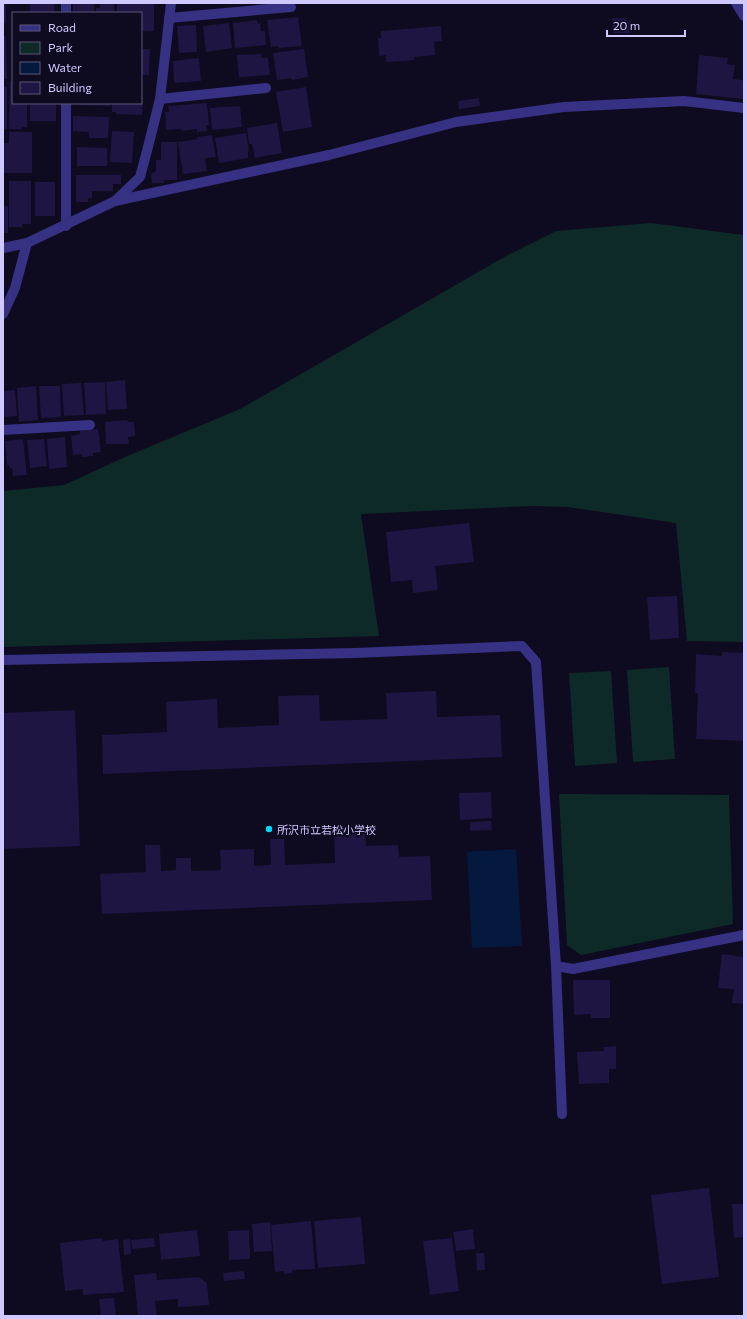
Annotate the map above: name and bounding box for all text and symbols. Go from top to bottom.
legend [12,12,142,104]
scale bar [607,12,685,38]
text: 20 m [613,18,640,32]
text: Road [48,20,76,34]
text: Park [48,40,74,54]
text: Water [48,60,82,74]
text: Building [48,80,92,94]
place label: 所沢市立若松小学校 [277,823,376,836]
marker: 所沢市立若松小学校 [264,824,274,834]

